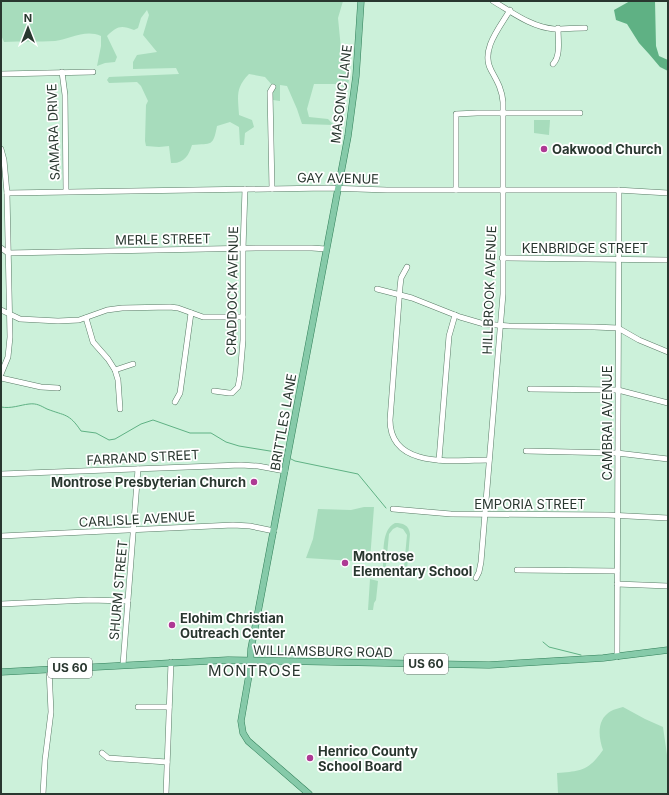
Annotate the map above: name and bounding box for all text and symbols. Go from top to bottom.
north arrow [8,8,48,48]
text: N [24,11,32,25]
street label: MASONIC LANE [327,44,355,144]
street label: SAMARA DRIVE [43,83,63,181]
place label: Oakwood Church [552,141,662,157]
marker: Oakwood Church [539,144,549,154]
street label: GAY AVENUE [297,169,379,187]
street label: HILLBROOK AVENUE [479,225,499,355]
street label: CRADDOCK AVENUE [223,226,241,356]
street label: MERLE STREET [115,230,211,248]
street label: KENBRIDGE STREET [522,240,648,256]
street label: CAMBRAI AVENUE [599,365,615,481]
street label: BRITTLES LANE [267,372,299,472]
street label: FARRAND STREET [86,446,200,468]
place label: Montrose Presbyterian Church [51,474,246,490]
marker: Montrose Presbyterian Church [249,477,259,487]
street label: EMPORIA STREET [474,496,586,512]
street label: CARLISLE AVENUE [78,508,196,530]
street label: SHURM STREET [106,539,130,641]
place label: Montrose Elementary School [353,548,472,579]
marker: Montrose Elementary School [340,558,350,568]
place label: Elohim Christian Outreach Center [180,610,286,641]
marker: Elohim Christian Outreach Center [167,620,177,630]
street label: WILLIAMSBURG ROAD [253,642,393,660]
road number: US 60 [404,654,448,674]
road number: US 60 [48,658,92,678]
district label: MONTROSE [208,661,302,680]
place label: Henrico County School Board [318,743,418,774]
marker: Henrico County School Board [305,753,315,763]

